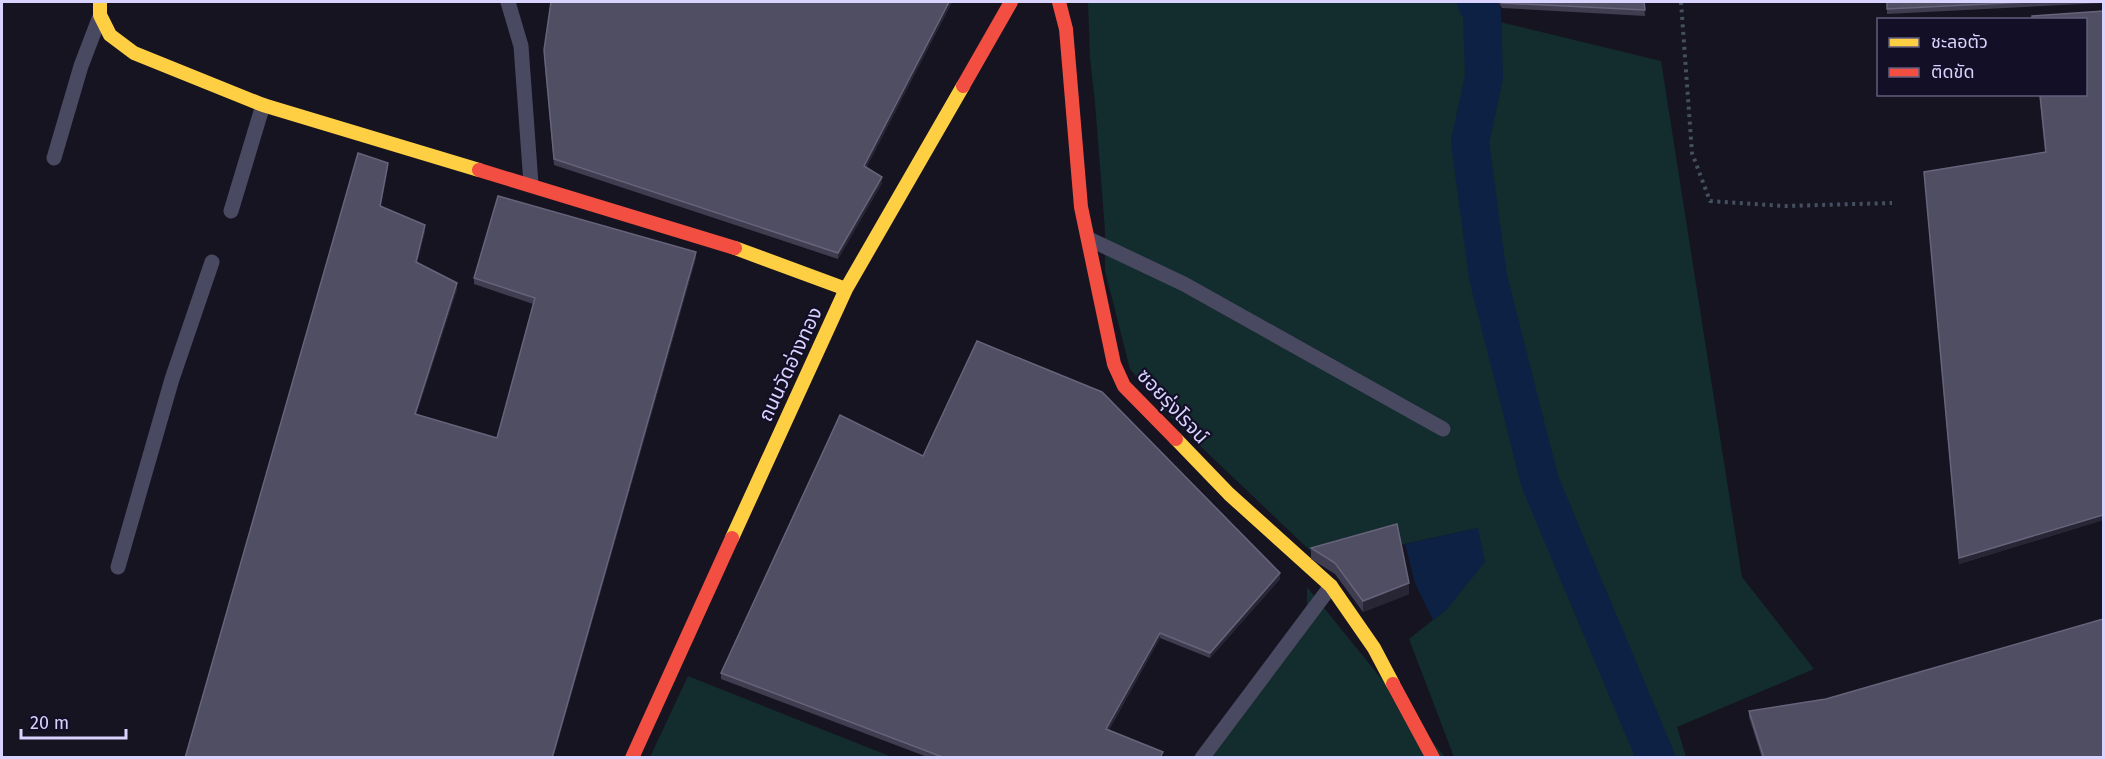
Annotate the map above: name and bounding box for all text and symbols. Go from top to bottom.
legend [1877,18,2087,96]
text: ชะลอตัว [1931,31,1988,53]
text: ติดขัด [1931,61,1974,83]
street label: ถนนวัดอ่างทอง [753,303,827,425]
street label: ซอยรุ่งโรจน์ [1132,364,1214,448]
scale bar [21,702,126,740]
text: 20 m [30,712,69,734]

